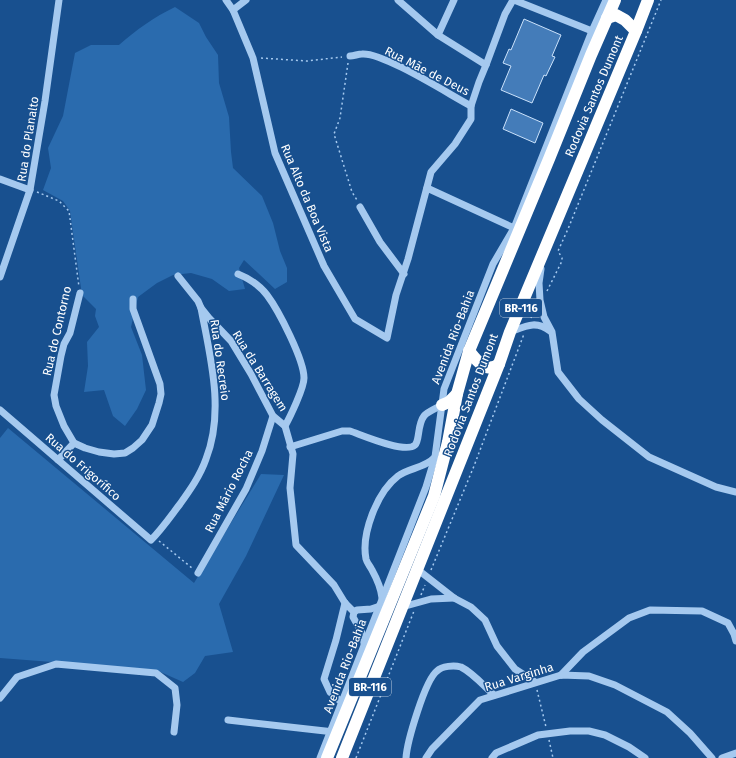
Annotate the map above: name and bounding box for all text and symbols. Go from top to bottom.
street label: Rodovia Santos Dumont [562,33,626,159]
street label: Rua Mãe de Deus [382,44,472,99]
street label: Rua do Planalto [14,95,42,183]
street label: Rua Alto da Boa Vista [278,142,336,254]
street label: Rua do Contorno [40,285,74,377]
street label: Avenida Rio-Bahia [429,288,477,386]
road number: BR-116 [500,299,542,317]
street label: Rua do Recreio [207,318,233,402]
street label: Rua da Barragem [229,328,291,414]
street label: Rodovia Santos Dumont [441,331,501,458]
street label: Rua do Frigorífico [42,430,124,504]
street label: Rua Mário Rocha [202,447,256,535]
street label: Avenida Rio-Bahia [321,617,369,715]
street label: Rua Varginha [483,660,555,694]
road number: BR-116 [349,678,391,696]

